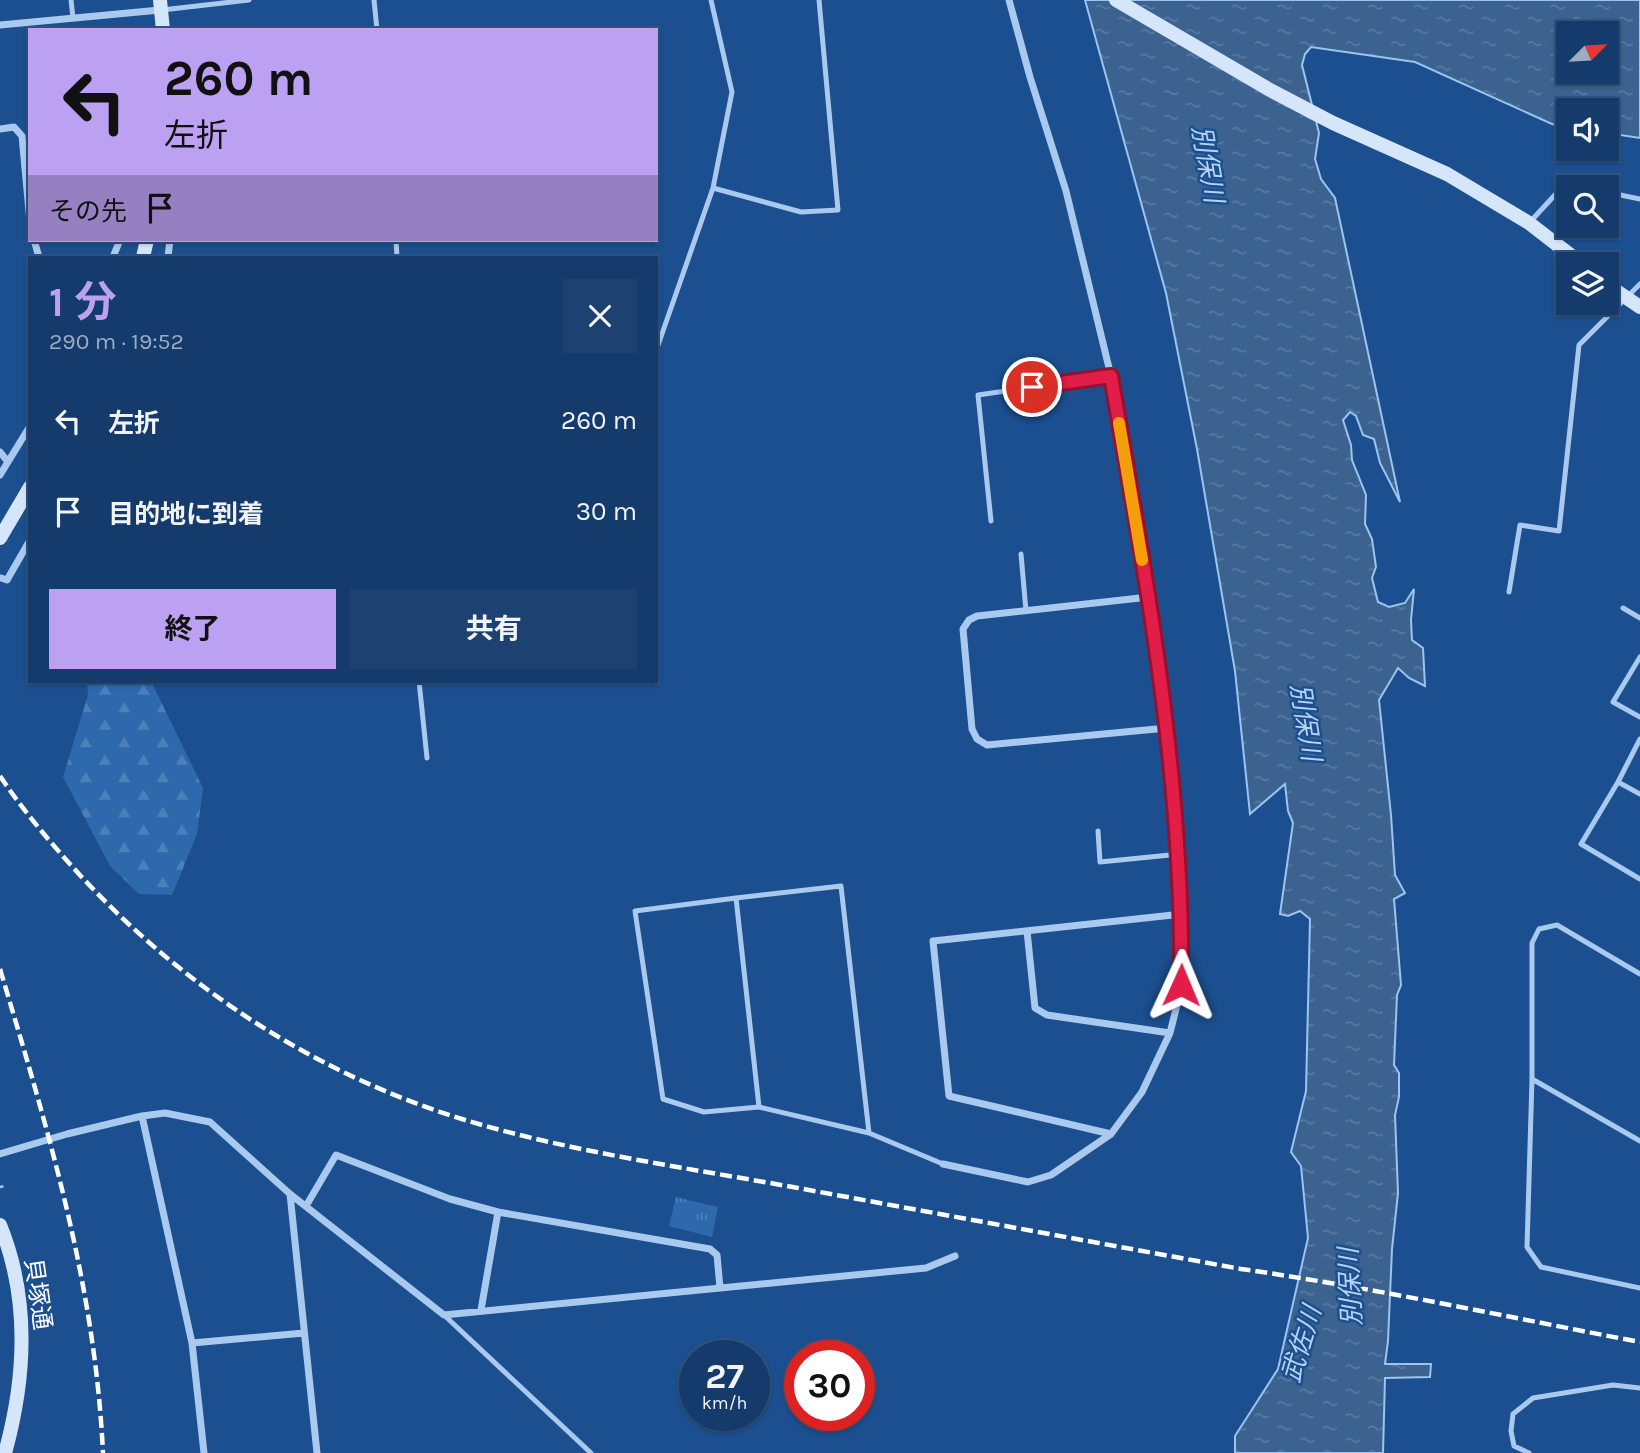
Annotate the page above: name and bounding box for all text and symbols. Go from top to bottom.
north arrow [1556,21,1619,84]
map controls [1556,21,1619,315]
text: 260 m [164,50,313,107]
icon: left [49,56,140,147]
button: sound [1556,98,1619,161]
text: 左折 [164,117,228,154]
water label: 別保川 [1185,123,1230,208]
button: search [1556,175,1619,238]
icon: arrive [141,189,179,227]
text: その先 [49,196,127,227]
button: layers [1556,252,1619,315]
text: 1 分 [49,277,117,327]
button: close [563,279,637,353]
text: 290 m · 19:52 [49,328,184,355]
pin [1002,357,1062,417]
icon: arrive [1013,368,1051,406]
icon: left [49,402,87,440]
text: 260 m [561,405,637,436]
text: 左折 [108,408,160,439]
icon: arrive [49,493,87,531]
text: 30 m [576,496,637,527]
text: 目的地に到着 [108,499,264,530]
button: 終了 [49,589,336,669]
button: 共有 [350,589,637,669]
water label: 別保川 [1284,681,1327,766]
position arrow [1144,948,1218,1022]
water label: 別保川 [1333,1244,1368,1327]
street label: 貝塚通 [19,1256,57,1332]
water label: 武佐川 [1275,1299,1329,1386]
speed limit sign: 30 [784,1340,875,1431]
text: 27 [705,1356,744,1397]
text: km/h [702,1392,747,1414]

